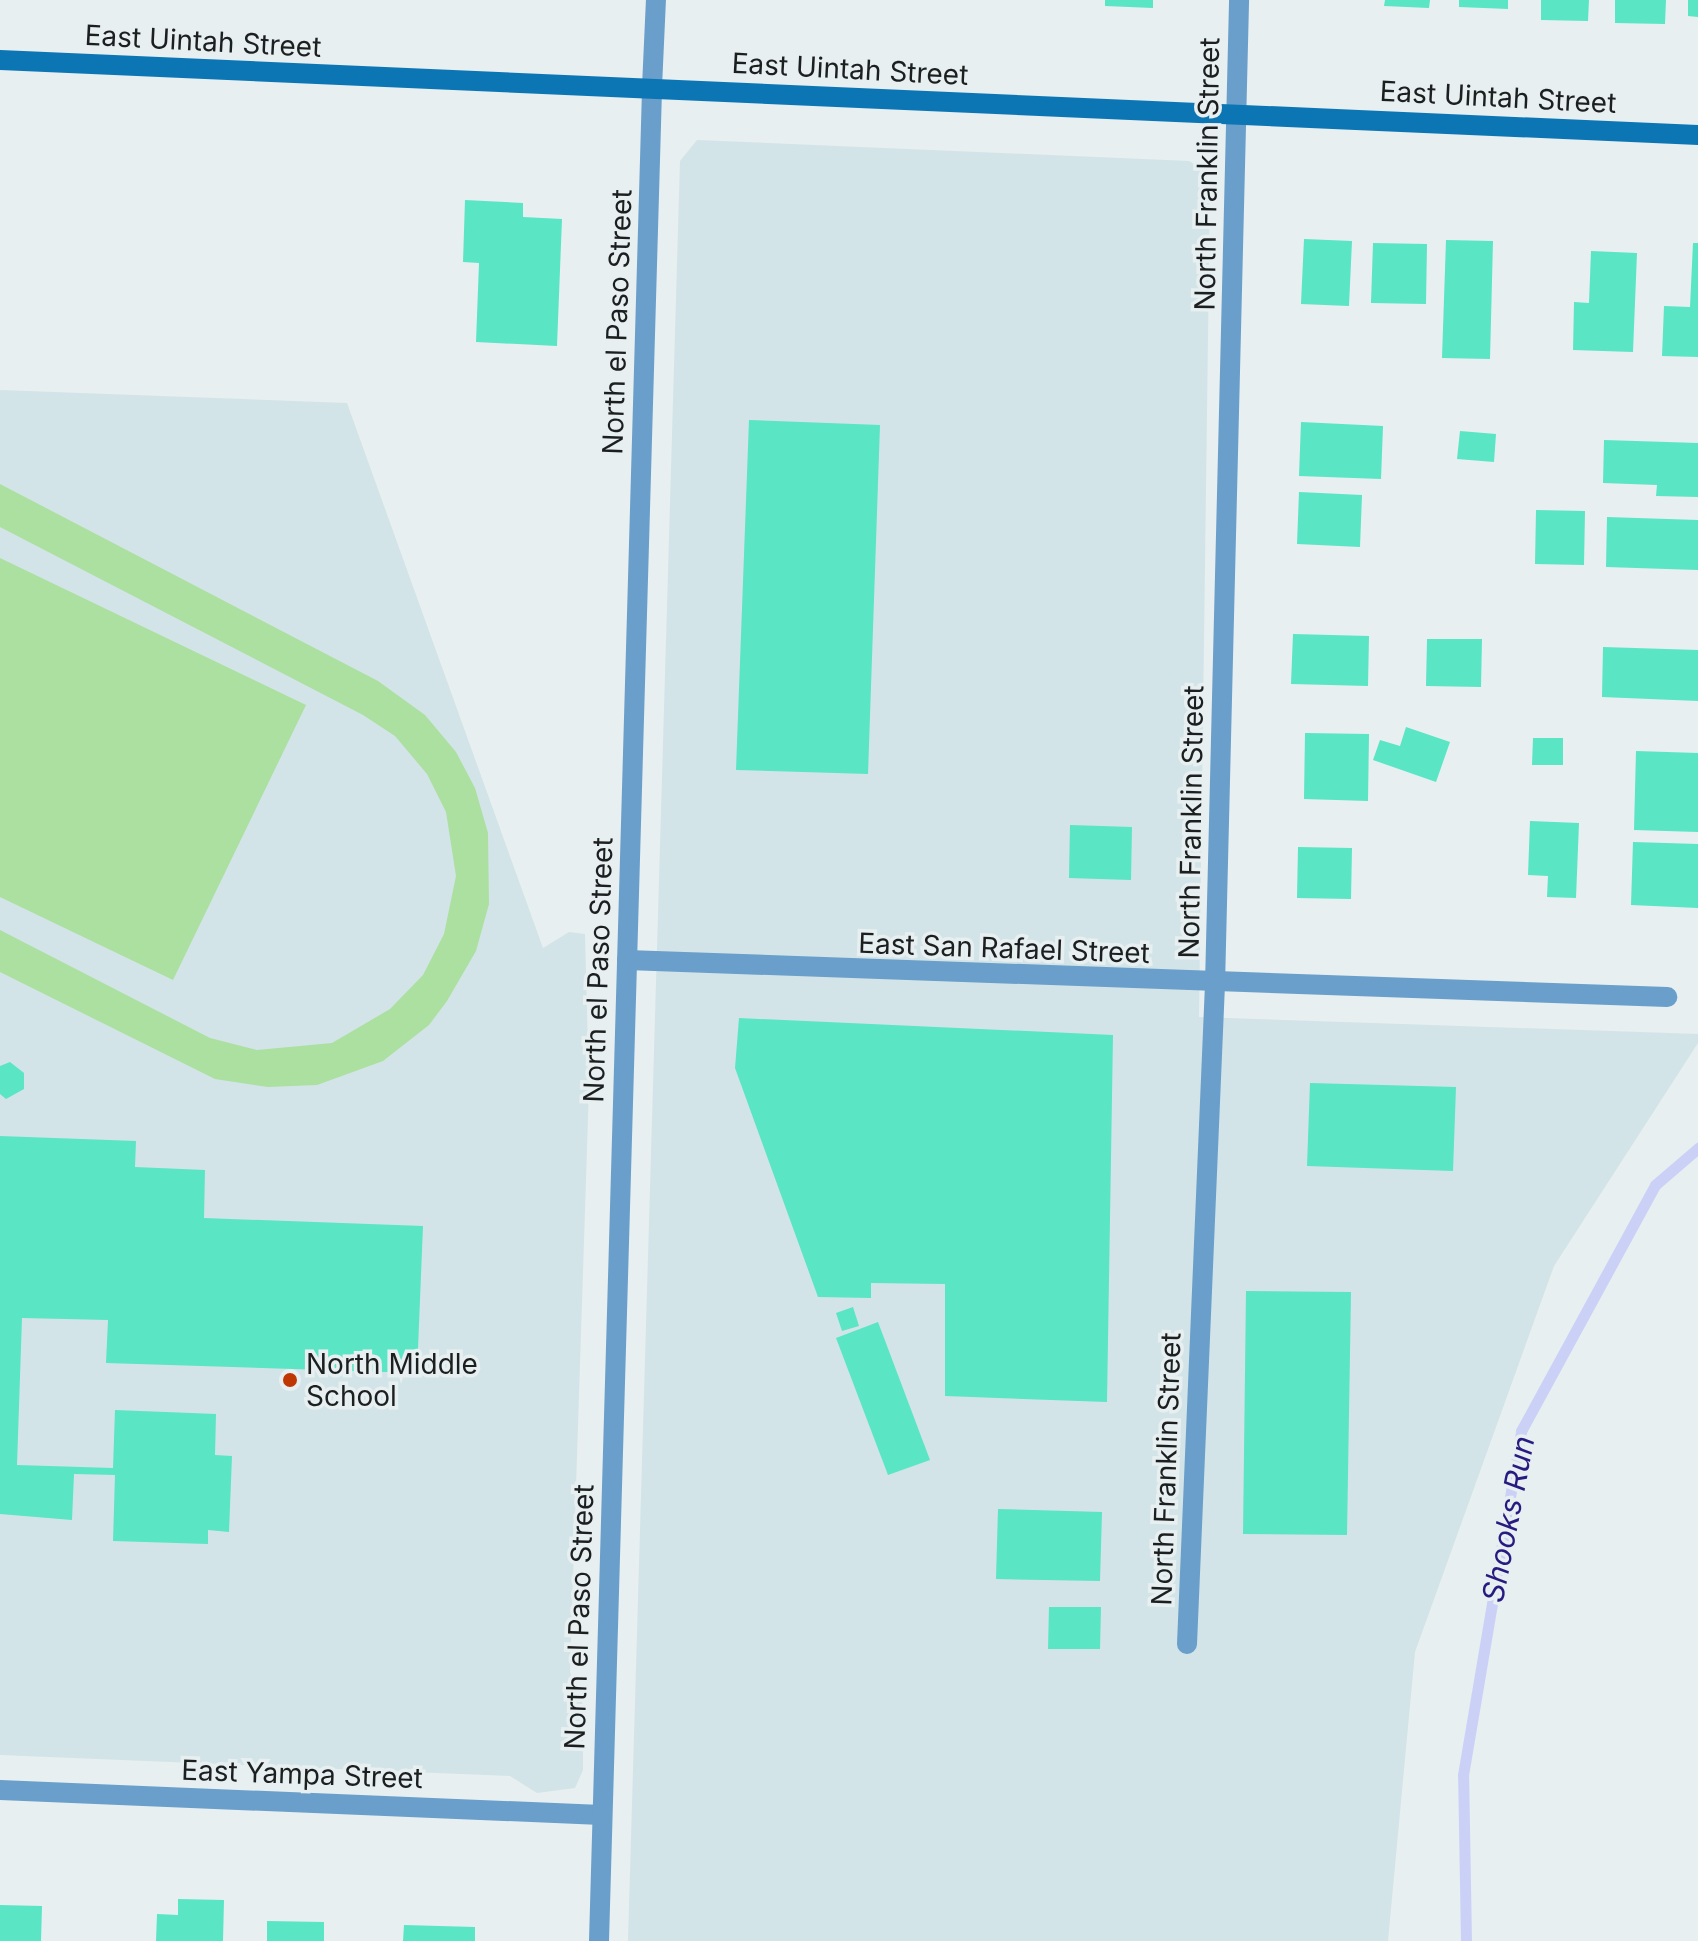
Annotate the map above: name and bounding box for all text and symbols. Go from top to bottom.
street label: East Uintah Street [84,18,322,64]
street label: North Franklin Street [1188,37,1226,311]
street label: East Uintah Street [731,46,969,92]
street label: East Uintah Street [1379,74,1617,120]
street label: North el Paso Street [596,189,638,455]
street label: North Franklin Street [1172,685,1210,959]
street label: North el Paso Street [577,837,619,1103]
street label: East San Rafael Street [858,926,1150,970]
street label: North Franklin Street [1144,1332,1188,1606]
place label: North Middle School [306,1347,478,1413]
marker: North Middle School [281,1371,299,1389]
water label: Shooks Run [1474,1433,1542,1605]
street label: North el Paso Street [558,1484,600,1750]
street label: East Yampa Street [181,1753,423,1795]

